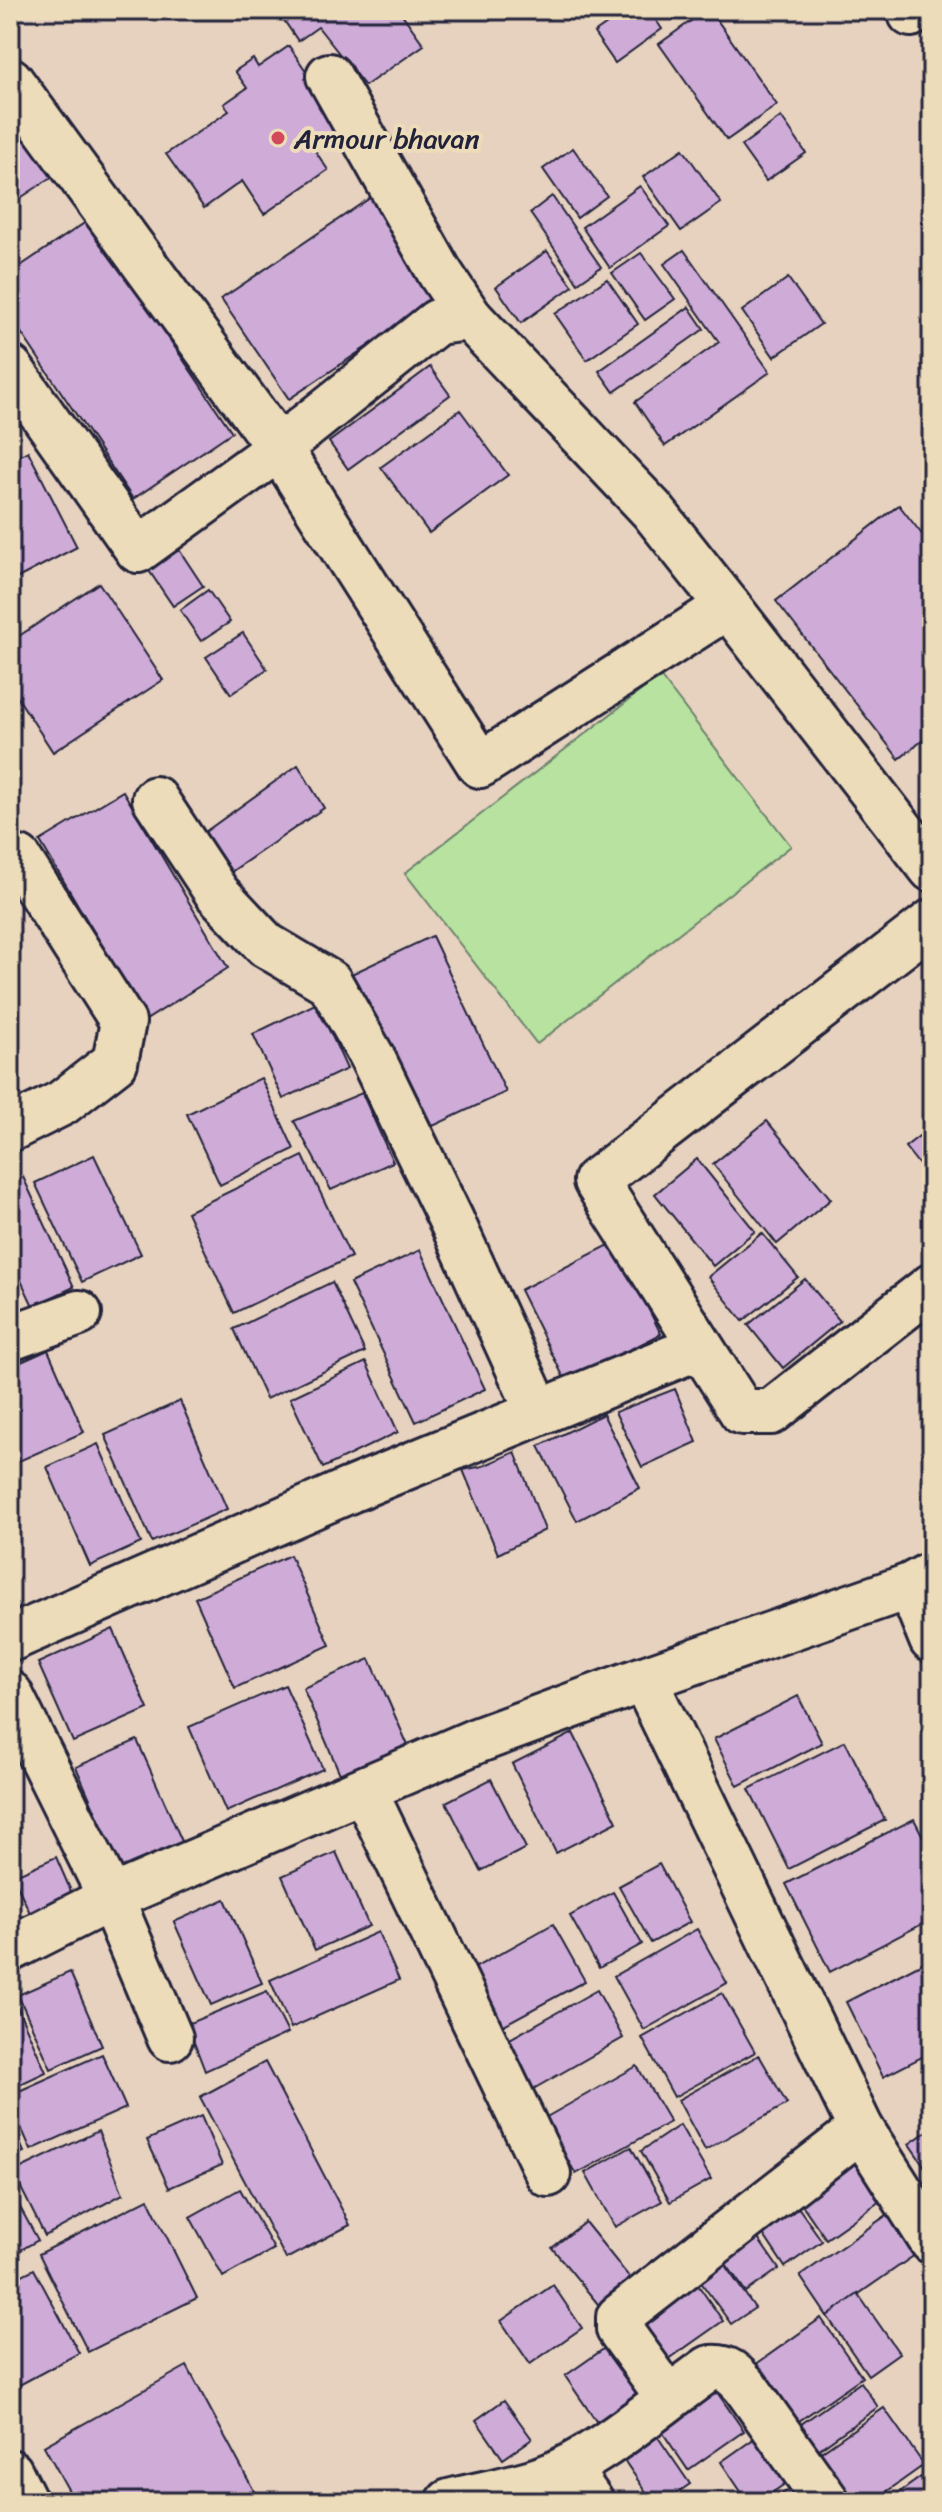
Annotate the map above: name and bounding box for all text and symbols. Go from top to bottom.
place label: Armour bhavan [293,114,480,163]
marker: Armour bhavan [269,129,287,147]

